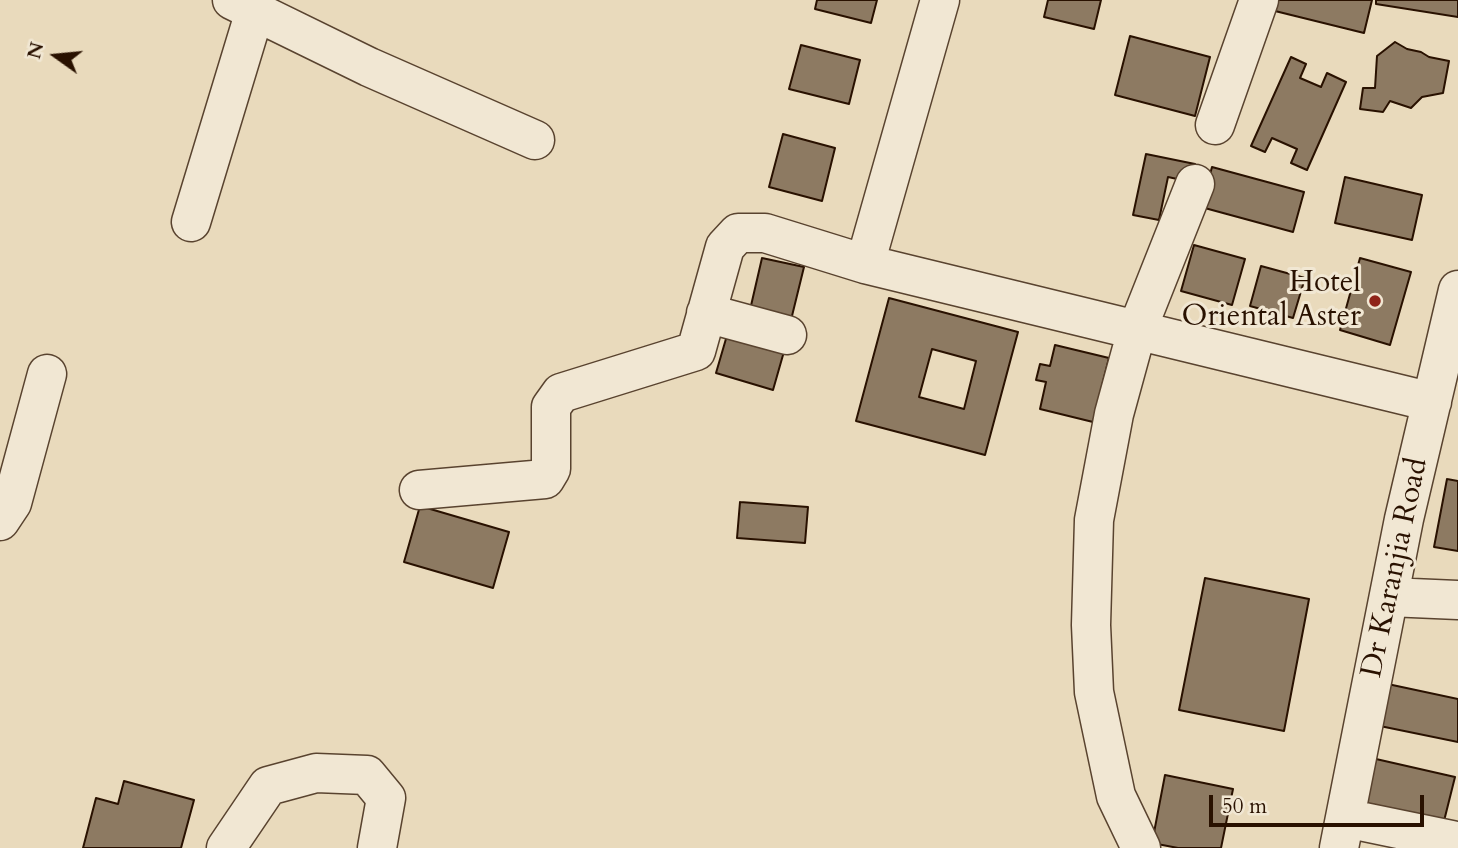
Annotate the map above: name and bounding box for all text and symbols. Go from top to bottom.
north arrow [21,21,91,91]
text: N [21,39,50,62]
place label: Hotel Oriental Aster [1181,266,1361,336]
marker: Hotel Oriental Aster [1367,293,1383,309]
street label: Dr Karanjia Road [1355,455,1437,681]
scale bar [1213,782,1428,826]
text: 50 m [1222,792,1267,821]

